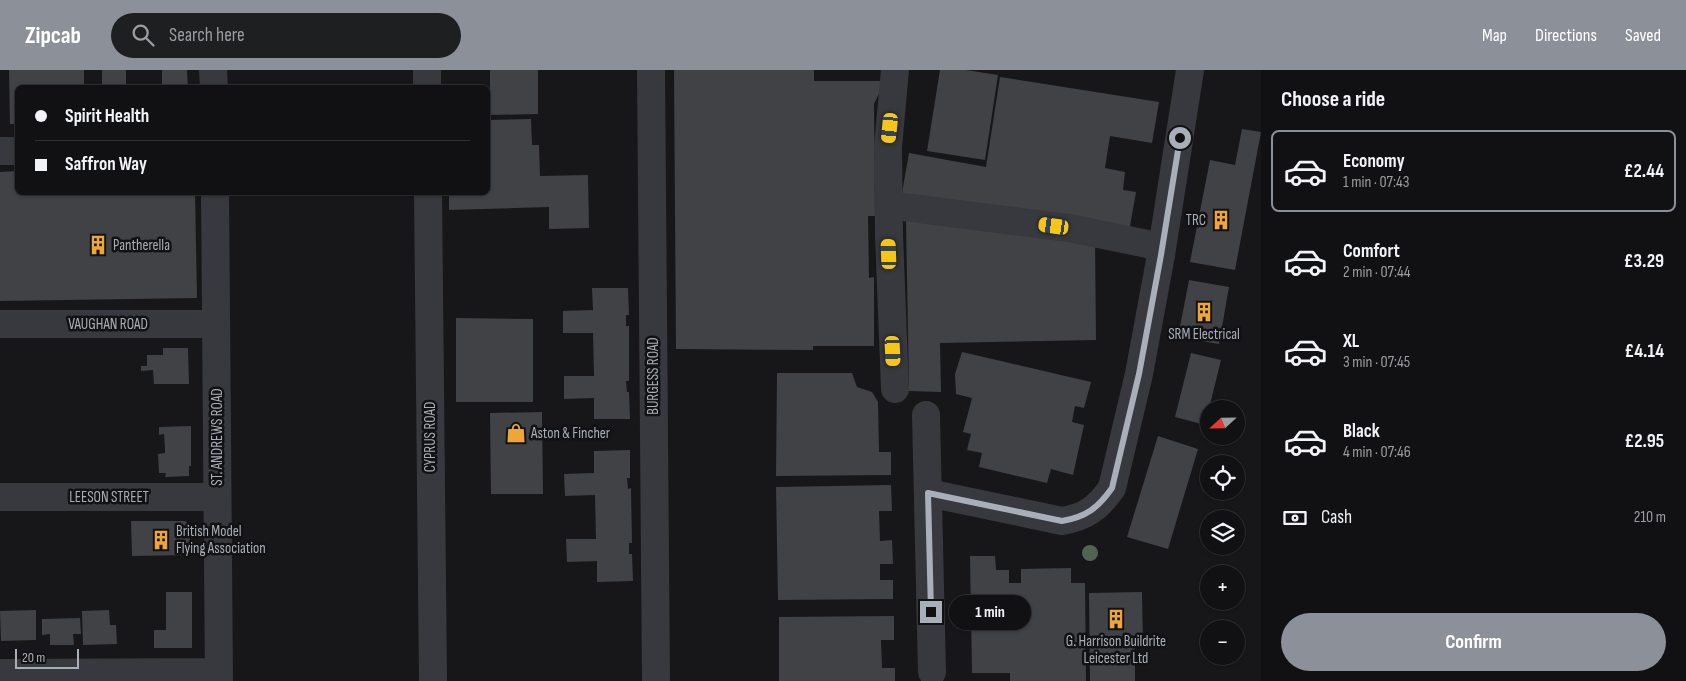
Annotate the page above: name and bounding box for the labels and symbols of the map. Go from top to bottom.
car [880,112,899,144]
route start [1169,127,1191,149]
building icon: TRC [1210,209,1232,231]
place label: TRC [1186,211,1206,230]
car [1038,216,1069,236]
building icon: Pantherella [87,234,109,256]
place label: Pantherella [113,236,170,255]
car [880,239,897,269]
building icon: SRM Electrical [1193,301,1215,323]
street label: VAUGHAN ROAD [68,315,148,334]
place label: SRM Electrical [1168,325,1240,344]
car [884,336,901,366]
street label: BURGESS ROAD [644,337,663,415]
street label: ST. ANDREWS ROAD [208,388,227,486]
north arrow [1200,400,1245,445]
street label: CYPRUS ROAD [421,402,440,472]
shop icon: Aston & Fincher [505,422,527,444]
place label: Aston & Fincher [530,424,611,443]
street label: LEESON STREET [69,488,149,507]
place label: British Model Flying Association [176,522,266,558]
building icon: British Model Flying Association [150,529,172,551]
callout: 1 min [948,594,1031,630]
route end [920,601,942,623]
building icon: G. Harrison Buildrite Leicester Ltd [1105,608,1127,630]
place label: G. Harrison Buildrite Leicester Ltd [1066,632,1166,668]
scale bar [15,646,79,669]

